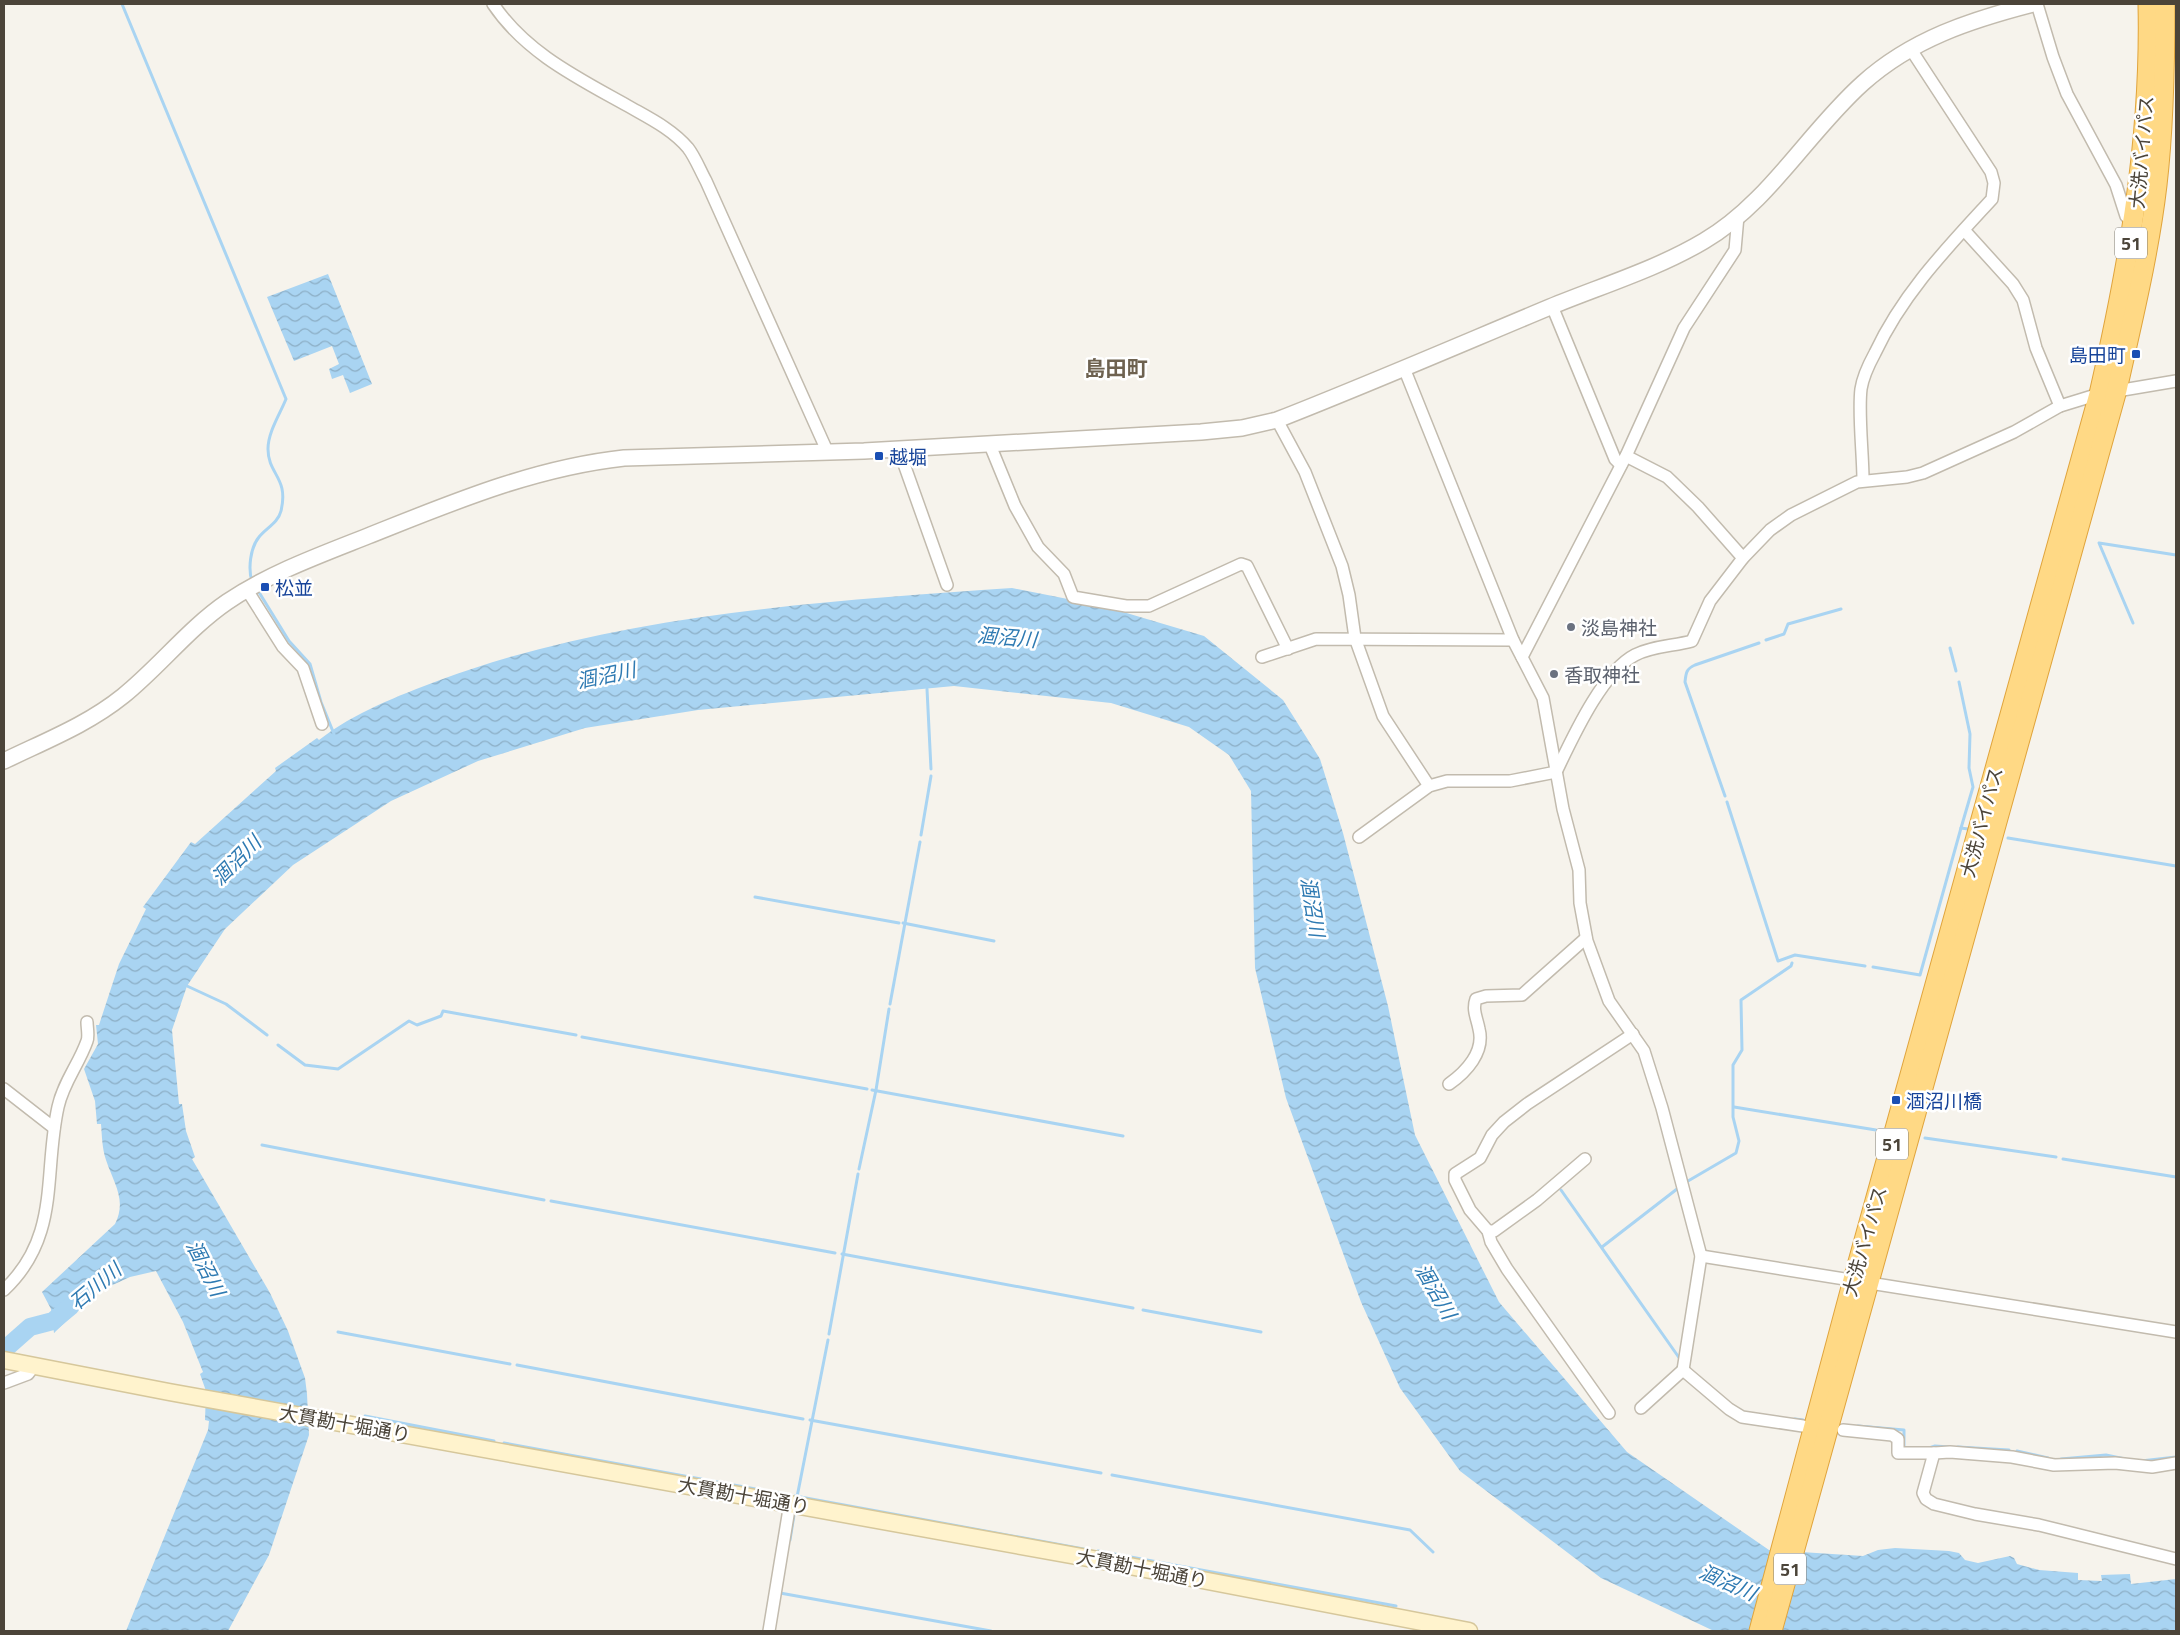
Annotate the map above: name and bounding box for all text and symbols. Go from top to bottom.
street label: 大洗バイパス [2122,94,2160,210]
road number: 51 [2115,228,2147,258]
place label: 島田町 [2069,340,2126,369]
marker: 島田町 [2130,348,2142,360]
district label: 島田町 [1085,352,1148,384]
place label: 越堀 [889,442,927,471]
marker: 越堀 [873,450,885,462]
place label: 松並 [275,573,313,602]
marker: 松並 [259,581,271,593]
place label: 淡島神社 [1581,613,1657,642]
water label: 涸沼川 [976,619,1040,655]
marker: 淡島神社 [1565,621,1577,633]
water label: 涸沼川 [573,653,641,696]
place label: 香取神社 [1564,660,1640,689]
marker: 香取神社 [1548,668,1560,680]
street label: 大洗バイパス [1952,763,2010,881]
water label: 涸沼川 [204,826,270,892]
water label: 涸沼川 [1293,875,1333,941]
place label: 涸沼川橋 [1906,1086,1982,1115]
marker: 涸沼川橋 [1890,1094,1902,1106]
road number: 51 [1876,1128,1908,1160]
street label: 大洗バイパス [1834,1182,1894,1300]
water label: 涸沼川 [179,1234,234,1304]
water label: 石川川 [62,1254,129,1317]
water label: 涸沼川 [1408,1257,1465,1326]
street label: 大貫勘十堀通り [277,1397,413,1449]
street label: 大貫勘十堀通り [676,1469,812,1521]
street label: 大貫勘十堀通り [1074,1541,1210,1595]
road number: 51 [1774,1554,1806,1585]
water label: 涸沼川 [1694,1556,1764,1609]

